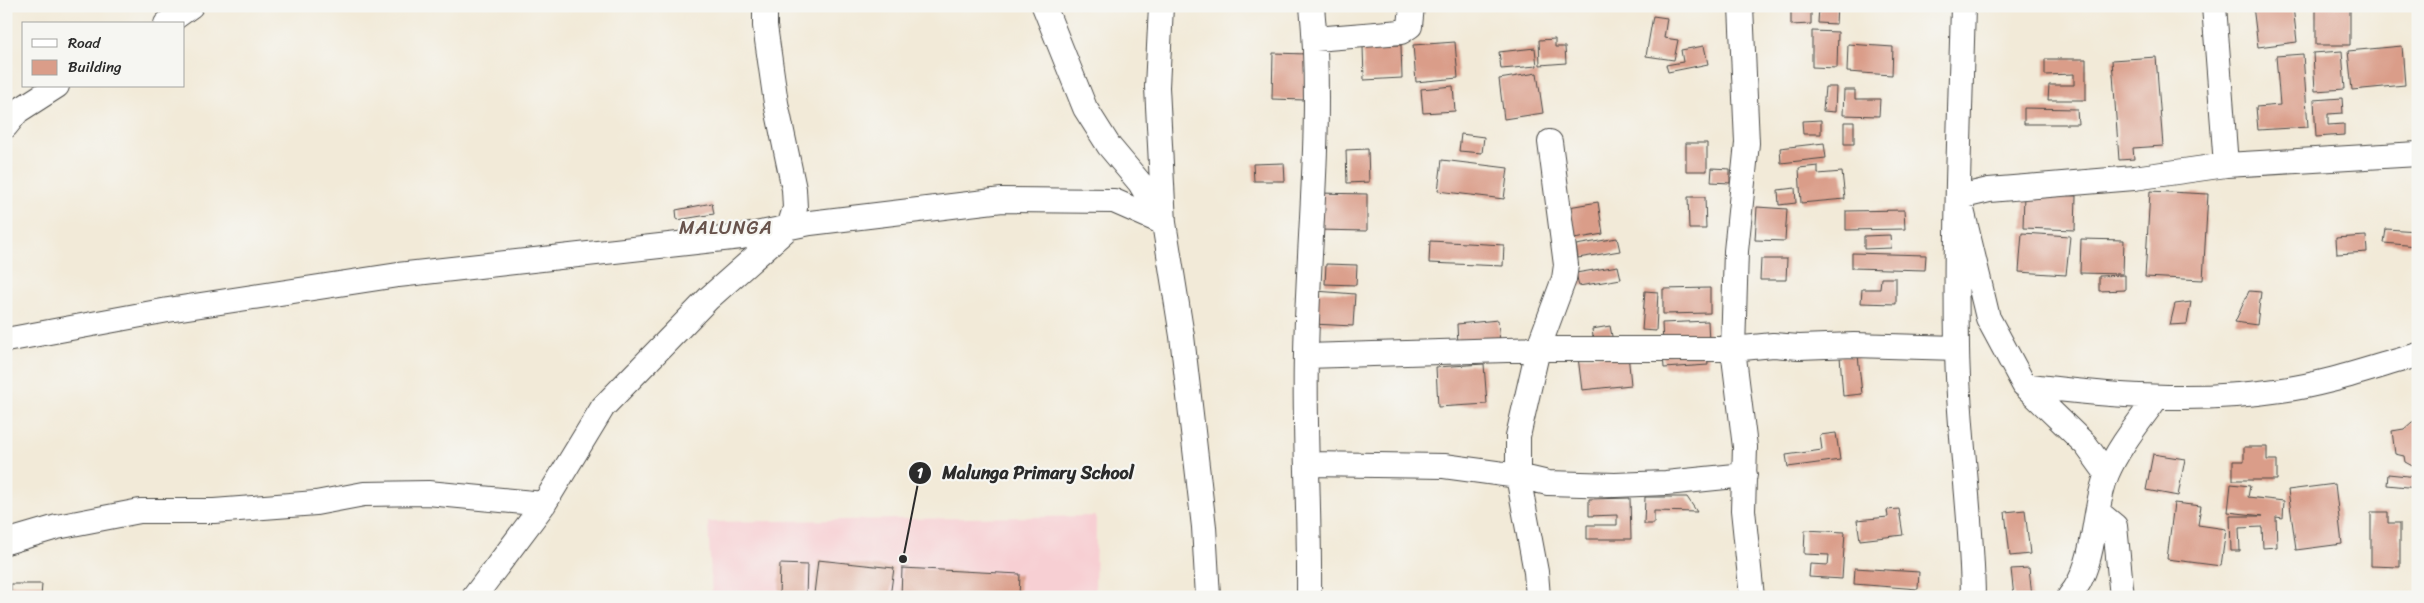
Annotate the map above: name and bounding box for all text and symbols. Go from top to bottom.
legend [22,22,185,88]
text: Road [68,30,101,56]
text: Building [68,54,122,80]
district label: MALUNGA [679,211,773,244]
callout: Malunga Primary School [907,457,1144,490]
text: Malunga Primary School [941,457,1135,489]
text: 1 [917,460,924,486]

